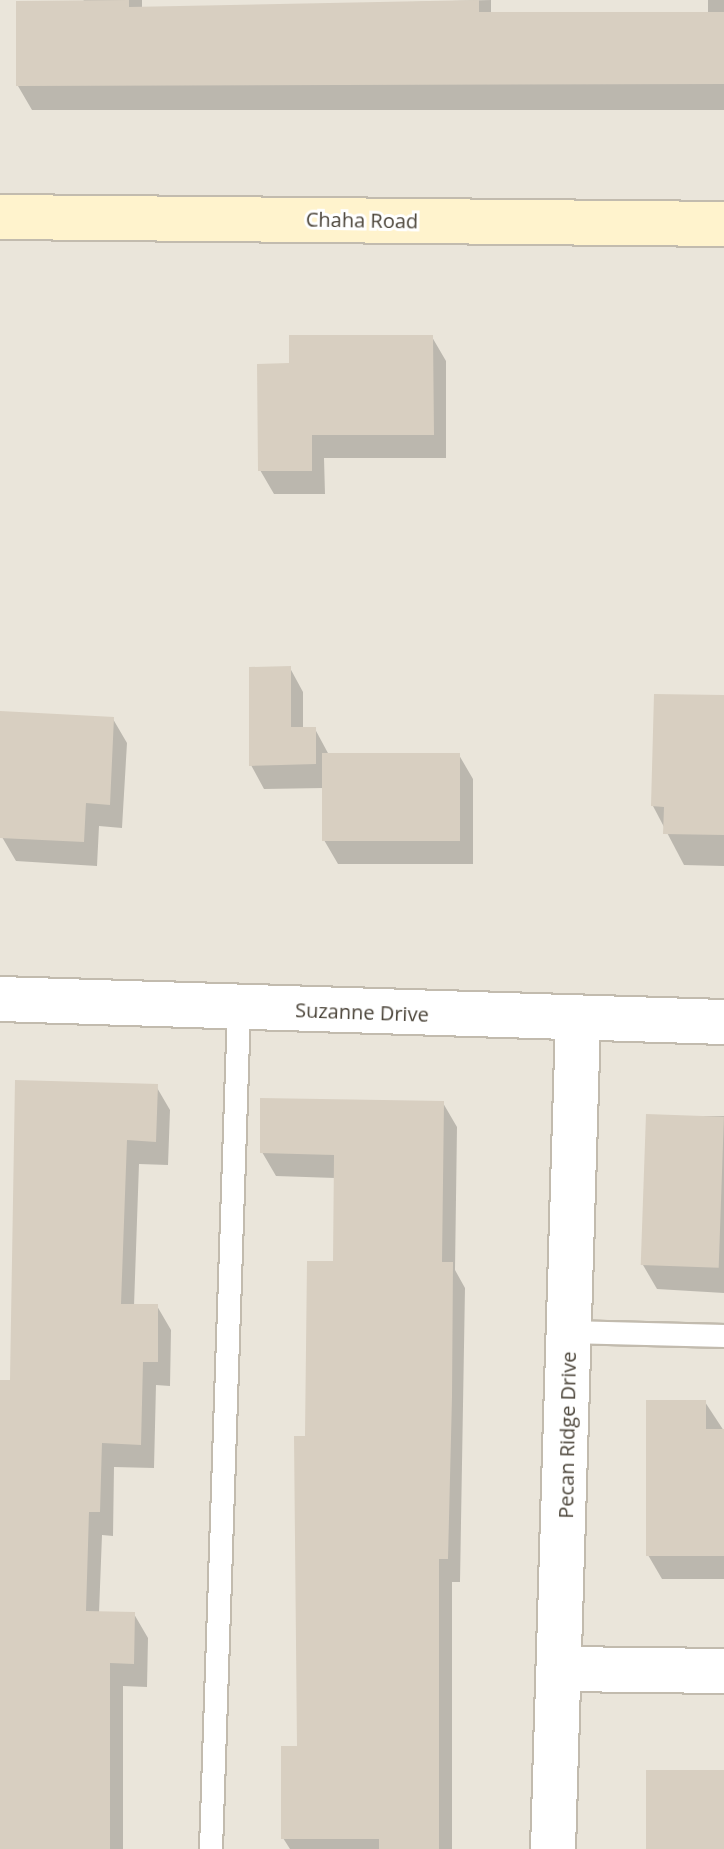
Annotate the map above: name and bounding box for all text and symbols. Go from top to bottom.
street label: Chaha Road [306,207,418,233]
street label: Suzanne Drive [295,998,429,1026]
street label: Pecan Ridge Drive [554,1351,580,1519]

